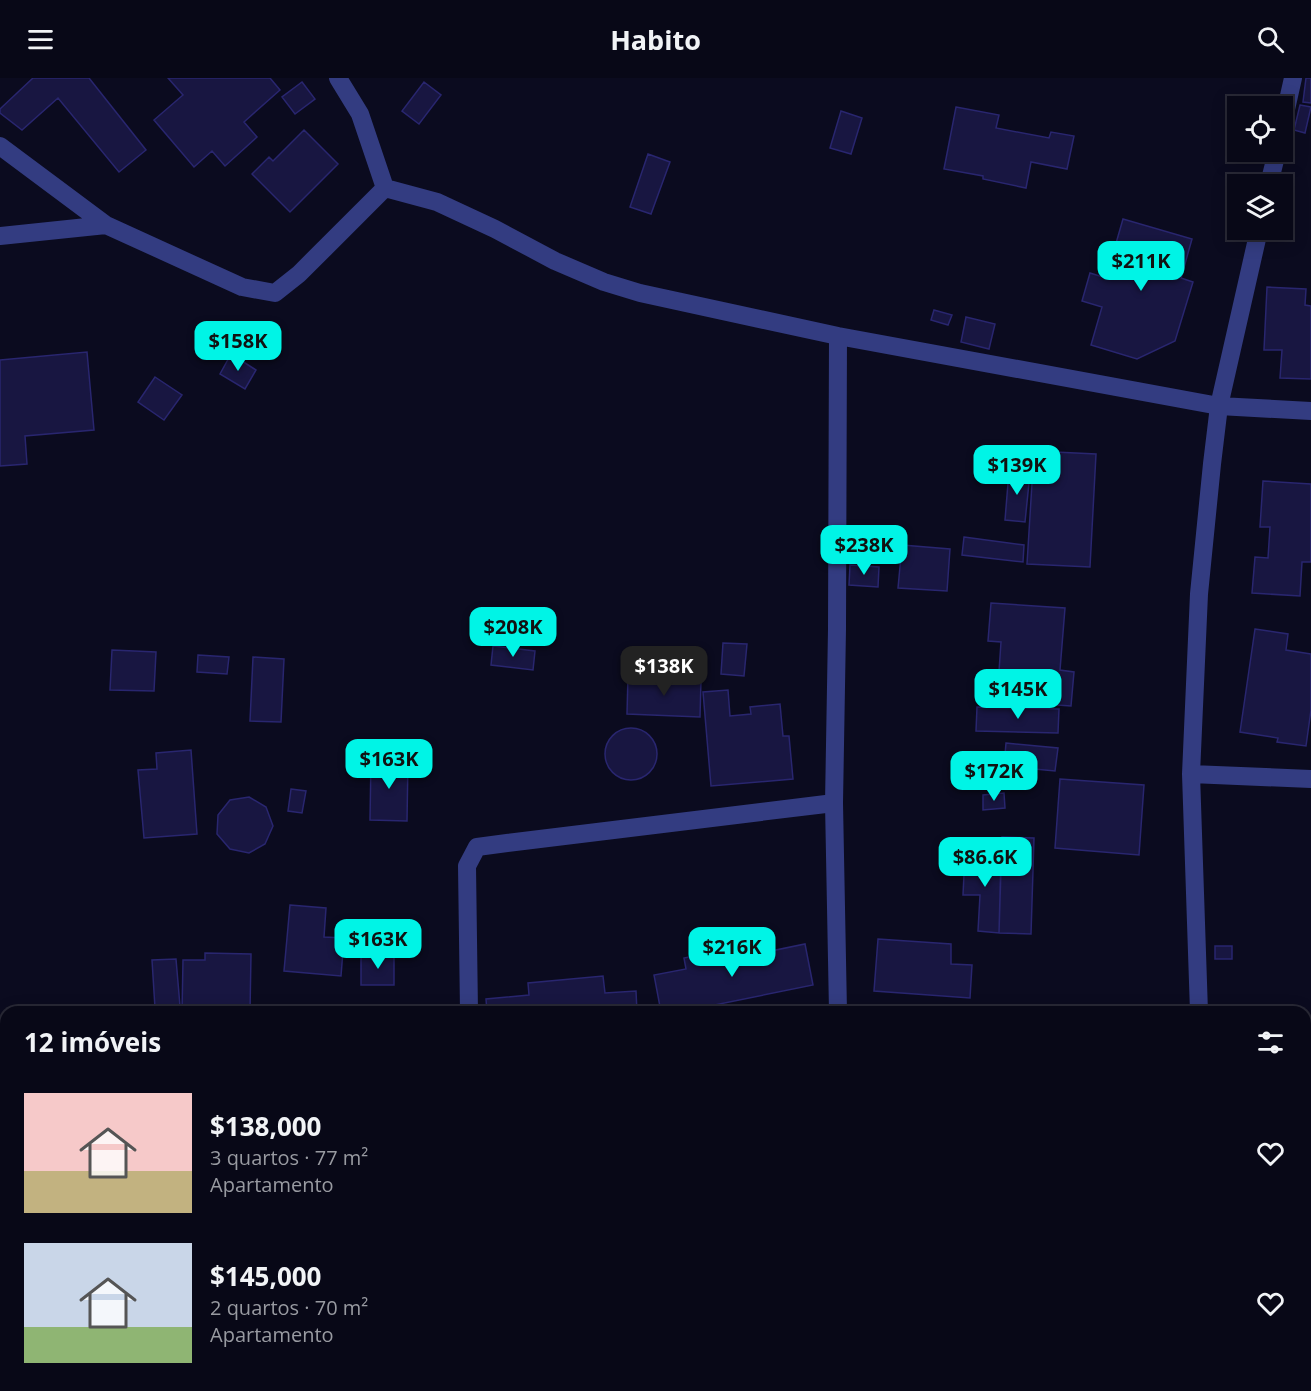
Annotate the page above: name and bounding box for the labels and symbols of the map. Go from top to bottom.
pin: $211K [1099,241,1183,292]
pin: $158K [196,321,280,372]
pin: $139K [975,445,1059,496]
pin: $238K [822,525,906,576]
pin: $208K [471,607,555,658]
pin: $138K [622,646,706,697]
pin: $145K [976,669,1060,720]
pin: $163K [347,739,431,790]
pin: $172K [952,751,1036,802]
pin: $86.6K [936,837,1034,888]
pin: $163K [336,919,420,970]
pin: $216K [690,927,774,978]

